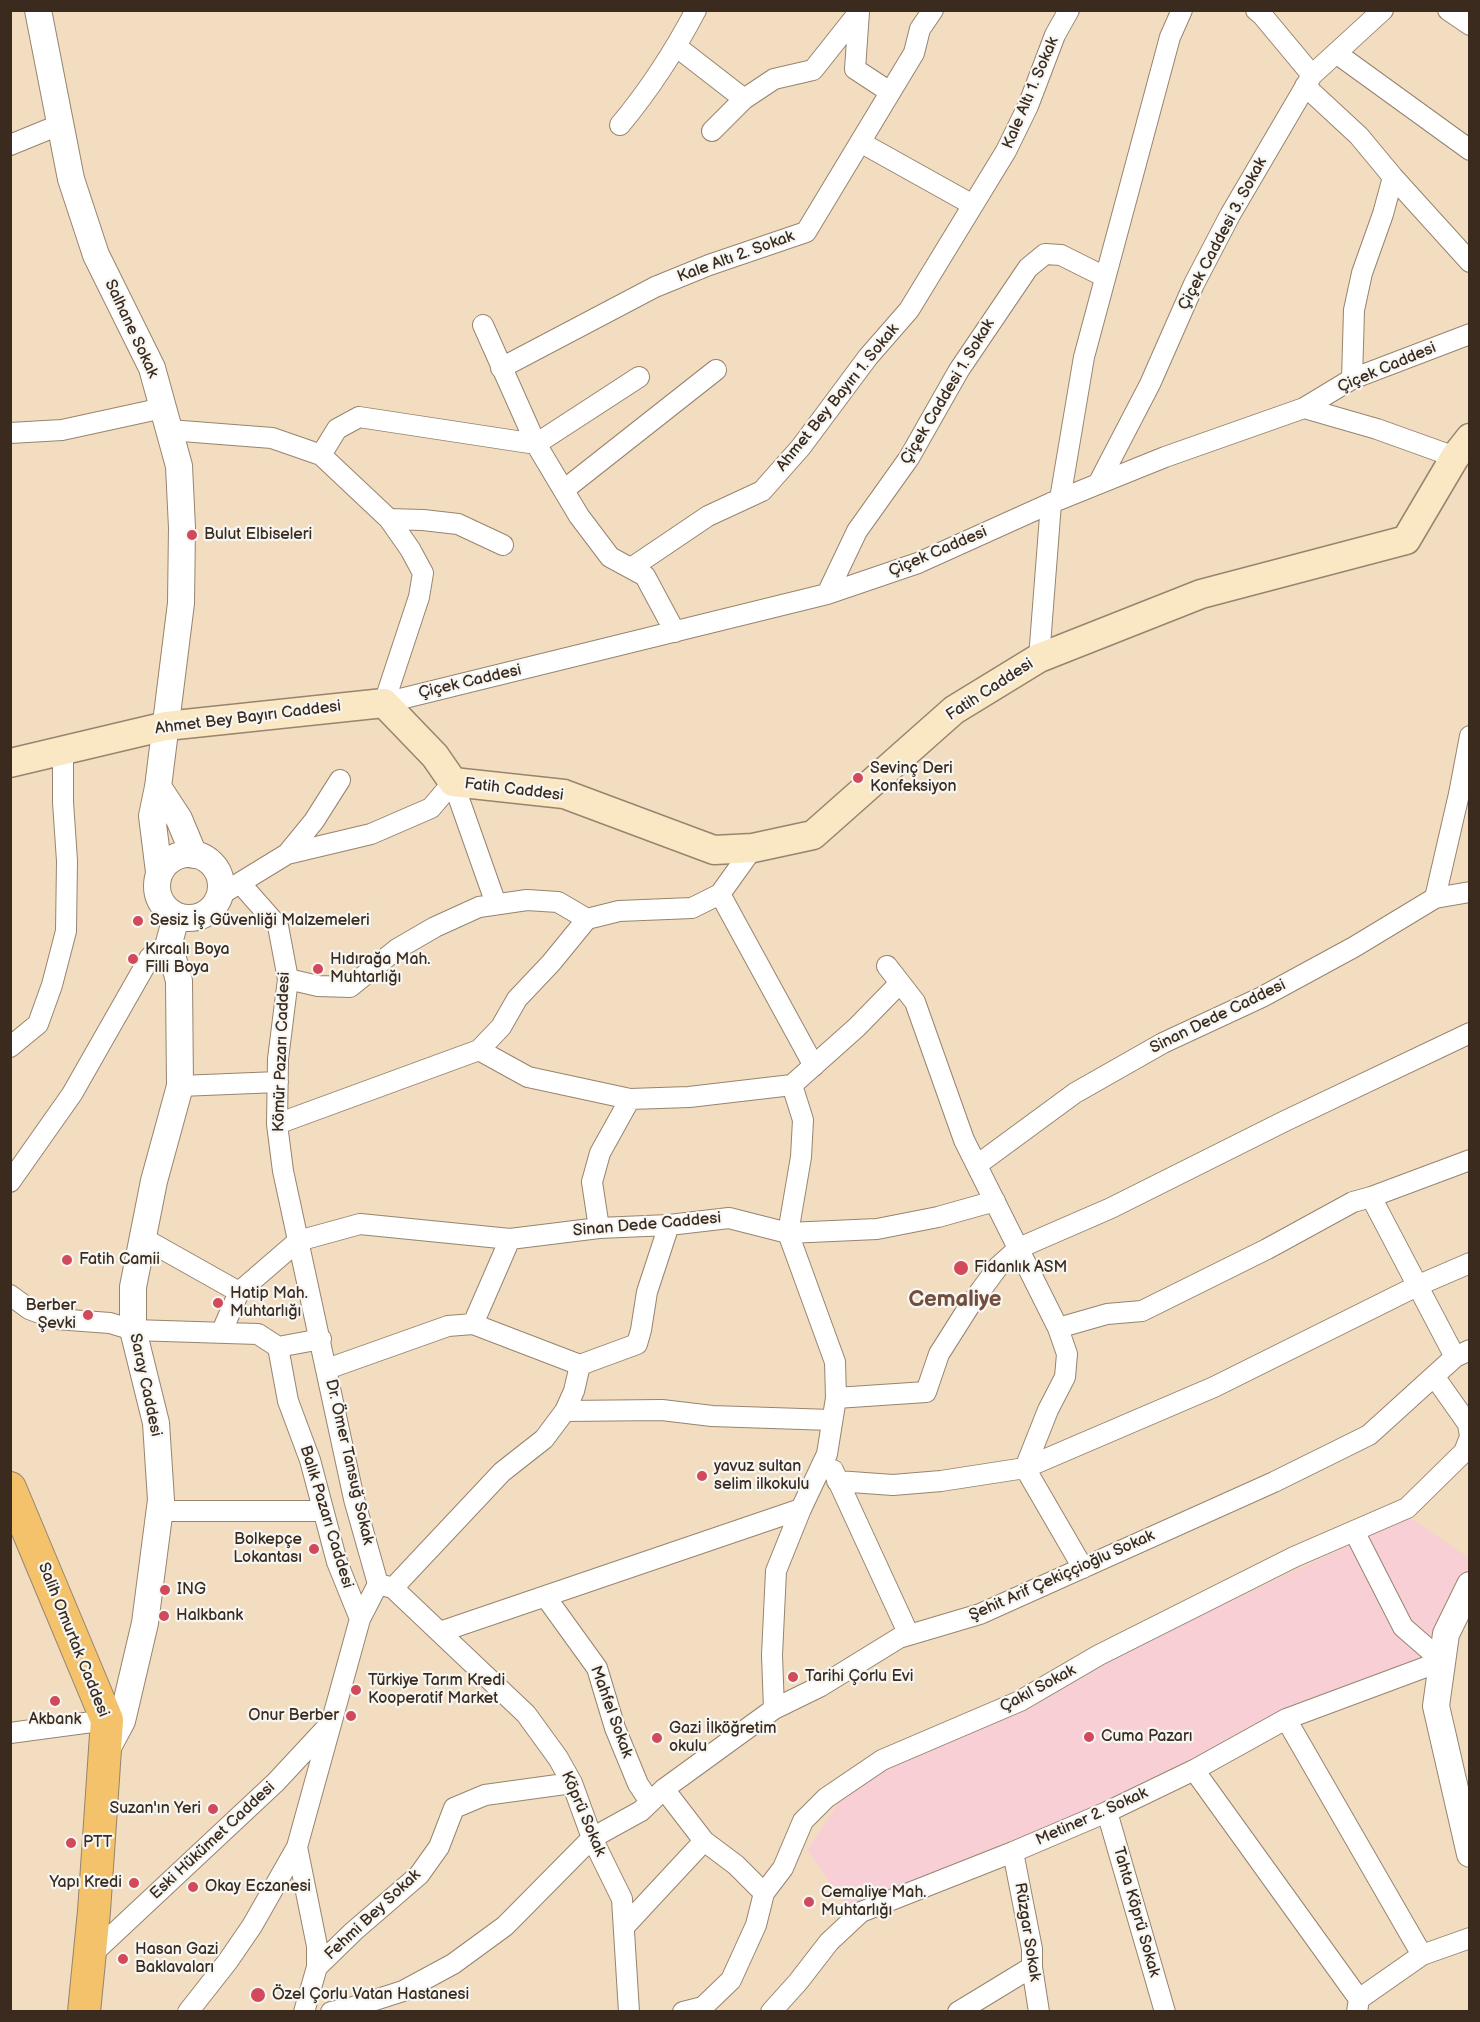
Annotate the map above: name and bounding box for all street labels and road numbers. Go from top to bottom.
street label: Kale Altı 1. Sokak [999,34,1063,152]
street label: Çiçek Caddesi 3. Sokak [1175,154,1271,314]
street label: Kale Altı 2. Sokak [675,227,797,287]
street label: Salhane Sokak [100,277,162,381]
street label: Çiçek Caddesi 1. Sokak [897,316,999,468]
street label: Ahmet Bey Bayırı 1. Sokak [773,320,903,476]
street label: Çiçek Caddesi [1335,339,1439,397]
street label: Çiçek Caddesi [886,523,990,581]
street label: Fatih Caddesi [943,655,1037,725]
street label: Çiçek Caddesi [417,661,523,703]
street label: Ahmet Bey Bayırı Caddesi [154,697,342,739]
street label: Fatih Caddesi [463,774,565,806]
street label: Kömür Pazarı Caddesi [270,972,294,1132]
street label: Sinan Dede Caddesi [1147,976,1289,1058]
street label: Sinan Dede Caddesi [572,1209,722,1241]
street label: Saray Caddesi [125,1332,165,1438]
street label: Dr. Ömer Tansuğ Sokak [321,1377,377,1547]
street label: Balık Pazarı Caddesi [295,1443,357,1591]
street label: Şehit Arif Çekiççioğlu Sokak [966,1526,1158,1626]
street label: Salih Omurtak Caddesi [33,1560,113,1720]
street label: Çakıl Sokak [997,1661,1079,1717]
street label: Mahfel Sokak [585,1663,637,1761]
street label: Köprü Sokak [556,1768,610,1860]
street label: Eski Hükümet Caddesi [147,1778,279,1904]
street label: Metiner 2. Sokak [1033,1784,1151,1850]
street label: Tahta Köprü Sokak [1108,1845,1164,1979]
street label: Fehmi Bey Sokak [321,1866,425,1964]
street label: Rüzgar Sokak [1010,1881,1044,1983]

